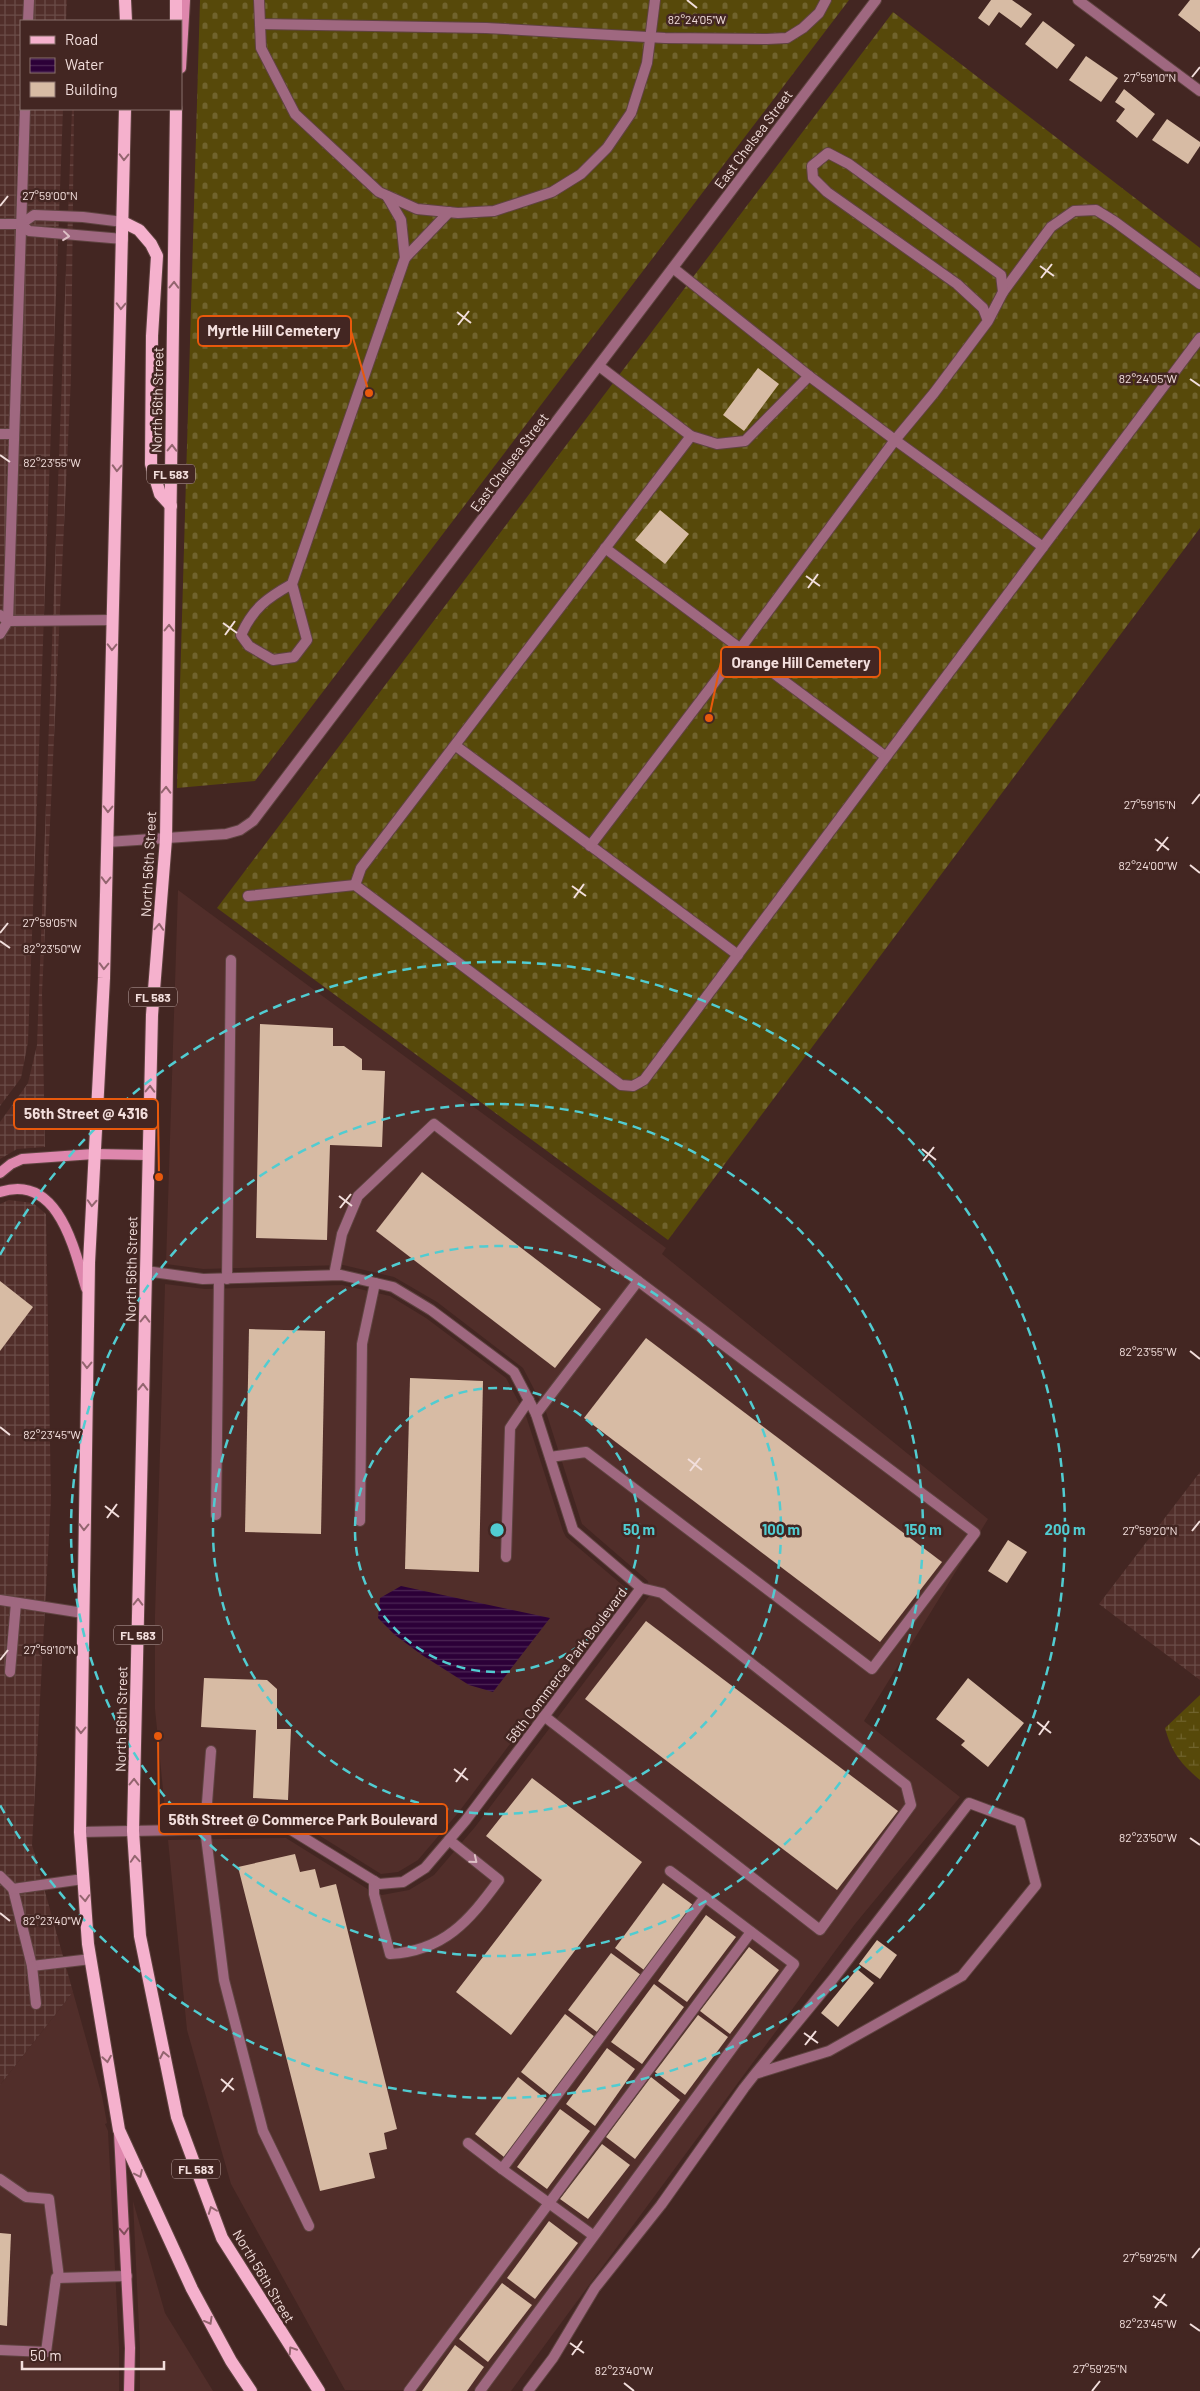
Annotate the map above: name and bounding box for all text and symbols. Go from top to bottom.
text: 82°24'05"W [668,12,727,26]
legend [20,20,182,110]
text: Road [65,30,98,48]
text: Water [65,55,104,73]
text: 27°59'10"N [1124,70,1176,84]
text: Building [65,80,118,98]
street label: East Chelsea Street [710,86,796,192]
one-way arrow [119,154,129,162]
text: 27°59'00"N [22,188,78,202]
one-way arrow [63,230,71,241]
one-way arrow [169,281,179,289]
one-way arrow [116,302,126,310]
callout: Myrtle Hill Cemetery [198,316,351,346]
text: Myrtle Hill Cemetery [207,321,341,339]
street label: North 56th Street [148,347,166,453]
text: 82°24'05"W [1119,371,1178,385]
street label: East Chelsea Street [466,409,552,515]
one-way arrow [167,444,177,452]
text: 82°23'55"W [23,455,81,469]
one-way arrow [112,464,122,472]
road number: FL 583 [147,464,195,484]
one-way arrow [164,624,174,632]
one-way arrow [107,644,117,651]
callout: Orange Hill Cemetery [721,647,880,677]
text: Orange Hill Cemetery [731,653,871,671]
one-way arrow [161,786,172,794]
text: 27°59'15"N [1124,797,1176,811]
one-way arrow [103,806,113,814]
street label: North 56th Street [137,811,159,917]
text: 82°24'00"W [1119,858,1178,872]
one-way arrow [101,876,111,884]
text: 27°59'05"N [23,915,77,929]
one-way arrow [153,923,164,931]
text: 82°23'50"W [23,941,81,955]
one-way arrow [99,962,109,970]
road number: FL 583 [129,988,177,1006]
one-way arrow [145,1085,155,1092]
callout: 56th Street @ 4316 [14,1099,158,1129]
text: 56th Street @ 4316 [24,1104,148,1122]
one-way arrow [86,1199,97,1207]
street label: North 56th Street [122,1216,140,1322]
one-way arrow [139,1315,150,1323]
text: 82°23'55"W [1119,1344,1177,1358]
one-way arrow [82,1362,92,1369]
one-way arrow [138,1382,148,1390]
text: 82°23'45"W [23,1427,81,1441]
text: 50 m [623,1520,655,1538]
text: 100 m [762,1520,800,1538]
text: 150 m [904,1520,942,1538]
text: 200 m [1044,1520,1086,1538]
centre of rings [488,1521,506,1539]
text: 27°59'20"N [1122,1523,1178,1537]
one-way arrow [79,1524,90,1532]
street label: 56th Commerce Park Boulevard [502,1584,630,1746]
one-way arrow [133,1598,144,1606]
road number: FL 583 [114,1626,162,1644]
text: 27°59'10"N [24,1642,76,1656]
street label: North 56th Street [112,1666,130,1772]
one-way arrow [76,1726,86,1734]
one-way arrow [129,1778,140,1786]
callout: 56th Street @ Commerce Park Boulevard [159,1804,447,1834]
text: 56th Street @ Commerce Park Boulevard [169,1810,437,1828]
text: 82°23'50"W [1119,1830,1177,1844]
one-way arrow [130,1855,141,1863]
one-way arrow [468,1855,477,1863]
one-way arrow [79,1894,90,1902]
text: 82°23'40"W [23,1913,82,1927]
one-way arrow [159,2050,170,2059]
one-way arrow [102,2055,112,2063]
road number: FL 583 [172,2160,220,2178]
one-way arrow [133,2169,143,2178]
one-way arrow [207,2206,217,2214]
street label: North 56th Street [229,2226,299,2326]
one-way arrow [118,2227,129,2235]
text: 27°59'25"N [1123,2250,1177,2264]
one-way arrow [203,2315,213,2324]
text: 82°23'45"W [1119,2316,1177,2330]
scale bar [22,2338,165,2370]
text: 50 m [30,2346,62,2364]
one-way arrow [289,2347,298,2356]
text: 27°59'25"N [1073,2361,1127,2375]
text: 82°23'40"W [595,2363,654,2377]

